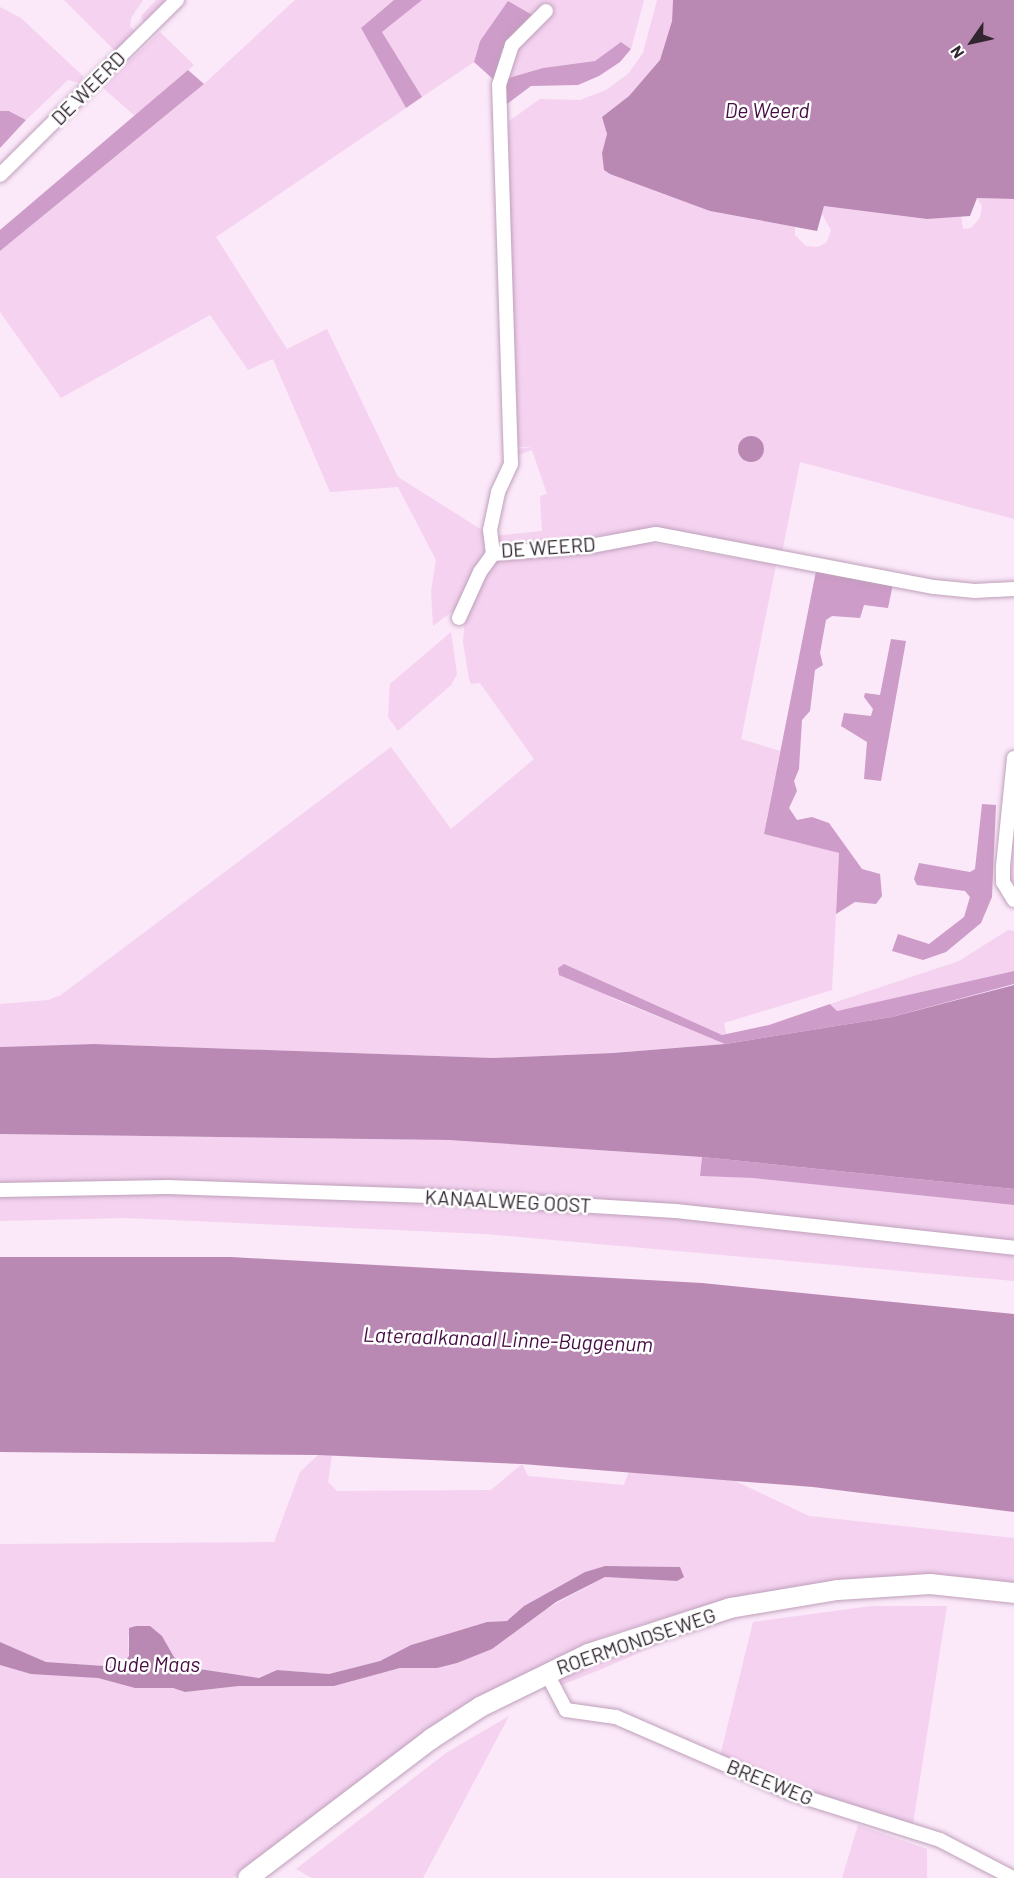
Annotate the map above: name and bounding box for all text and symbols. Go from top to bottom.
north arrow [942,12,1002,72]
text: N [946,43,968,62]
street label: DE WEERD [46,46,130,130]
water label: De Weerd [725,97,809,123]
street label: DE WEERD [500,532,596,562]
street label: KANAALWEG OOST [424,1185,592,1217]
water label: Lateraalkanaal Linne-Buggenum [363,1321,653,1357]
street label: ROERMONDSEWEG [553,1602,719,1680]
water label: Oude Maas [104,1651,200,1677]
street label: BREEWEG [723,1754,817,1810]

